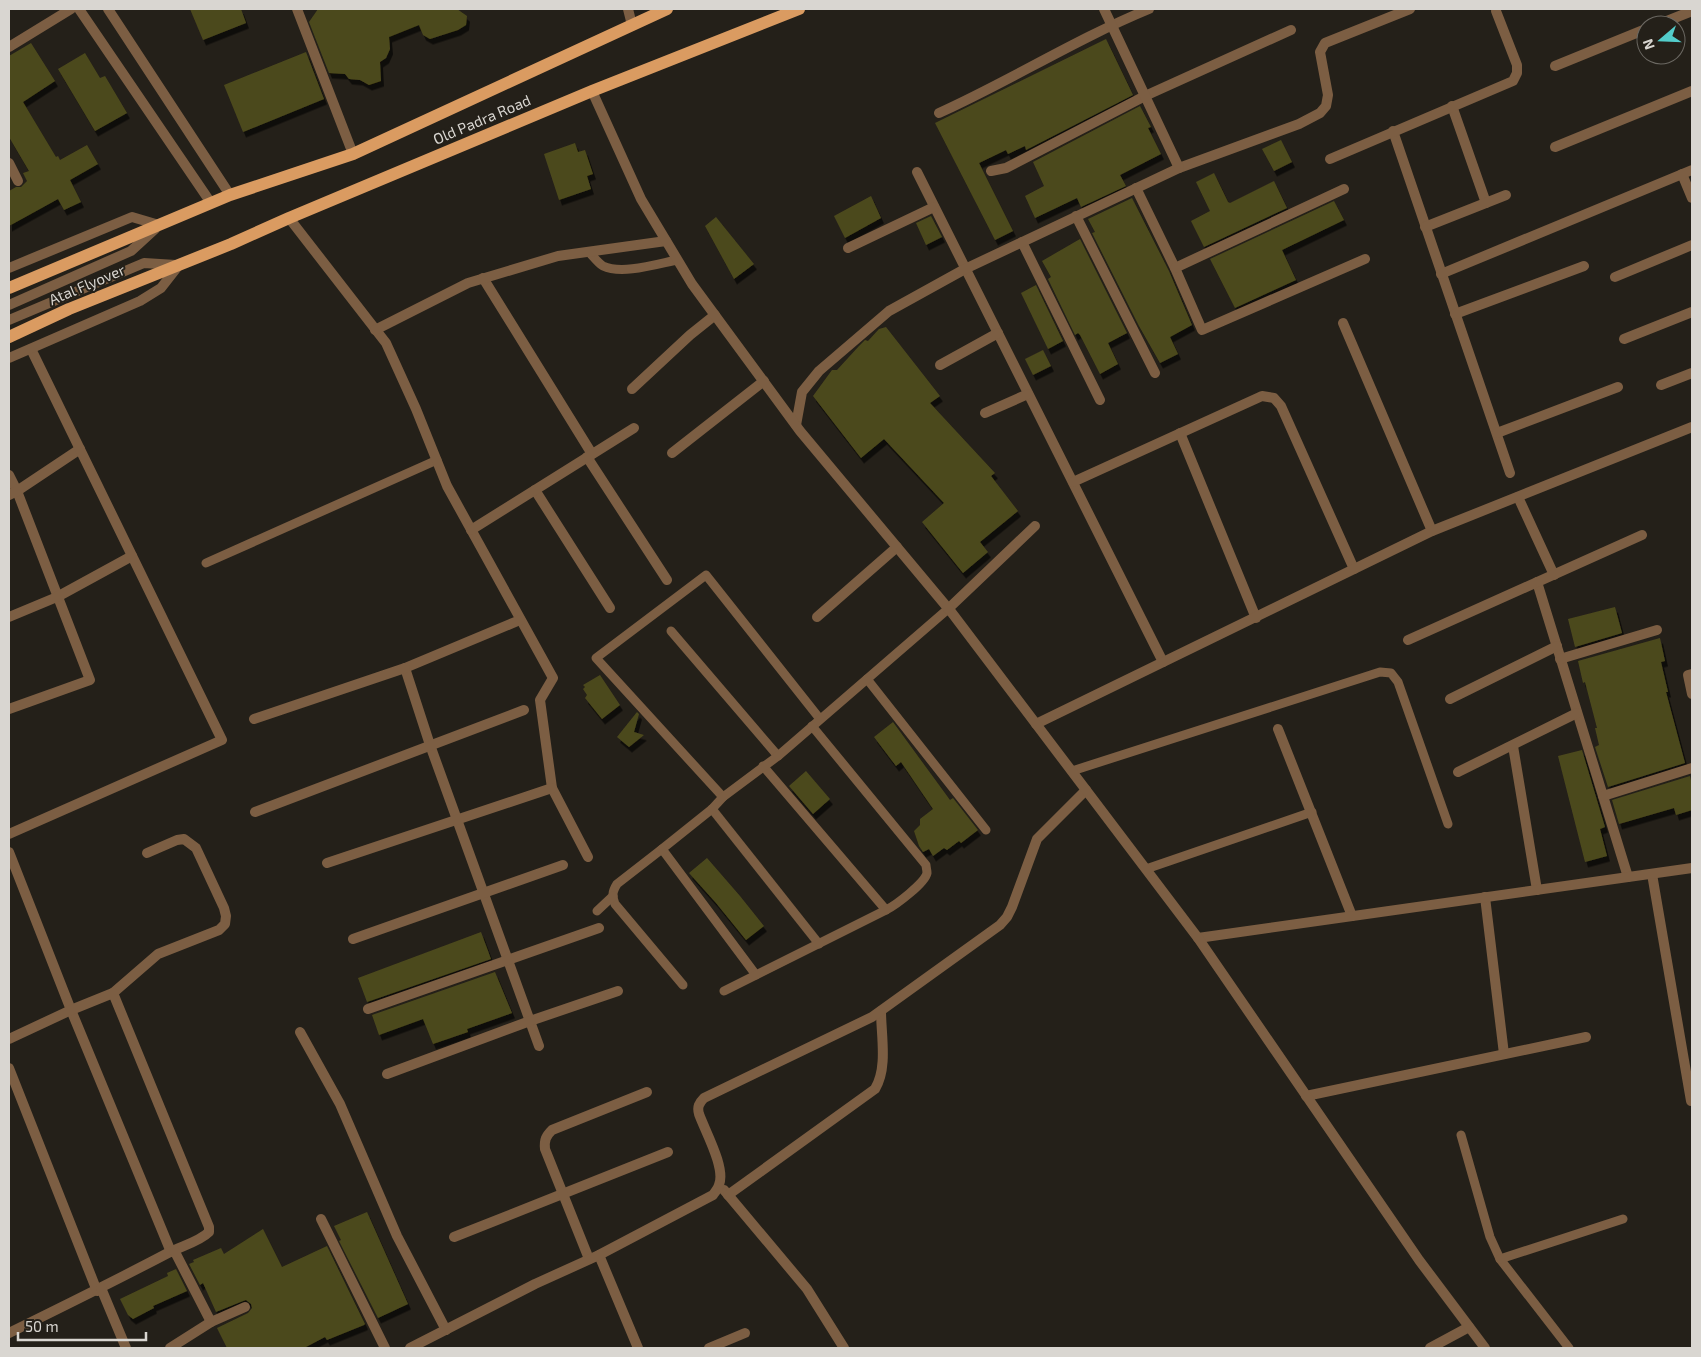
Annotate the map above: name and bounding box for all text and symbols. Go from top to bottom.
north arrow [1636,15,1686,65]
text: N [1639,37,1658,52]
street label: Old Padra Road [430,90,533,148]
street label: Atal Flyover [46,260,127,308]
scale bar [18,1310,145,1342]
text: 50 m [25,1317,59,1335]

